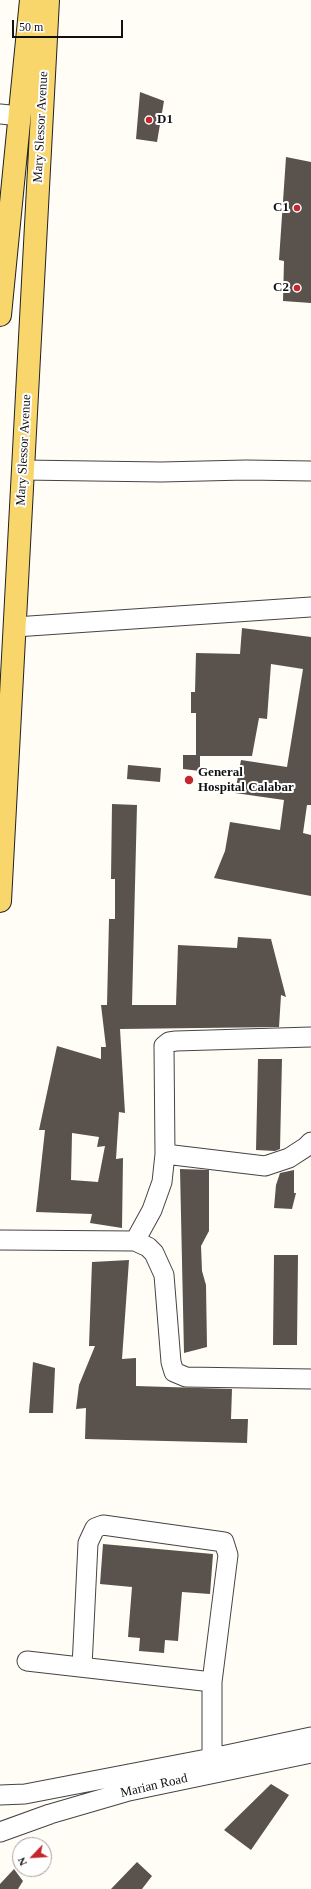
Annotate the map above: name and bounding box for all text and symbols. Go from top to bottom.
scale bar [14,12,125,38]
text: 50 m [19,20,43,34]
street label: Mary Slessor Avenue [30,71,52,183]
place label: D1 [157,112,173,128]
marker: D1 [144,115,154,125]
place label: C1 [273,200,289,216]
marker: C1 [292,203,302,213]
place label: C2 [273,280,289,296]
marker: C2 [292,283,302,293]
street label: Mary Slessor Avenue [13,394,35,506]
place label: General Hospital Calabar [198,765,294,796]
marker: General Hospital Calabar [183,774,195,786]
street label: Marian Road [119,1771,189,1801]
north arrow [12,1837,52,1877]
text: N [15,1856,29,1868]

